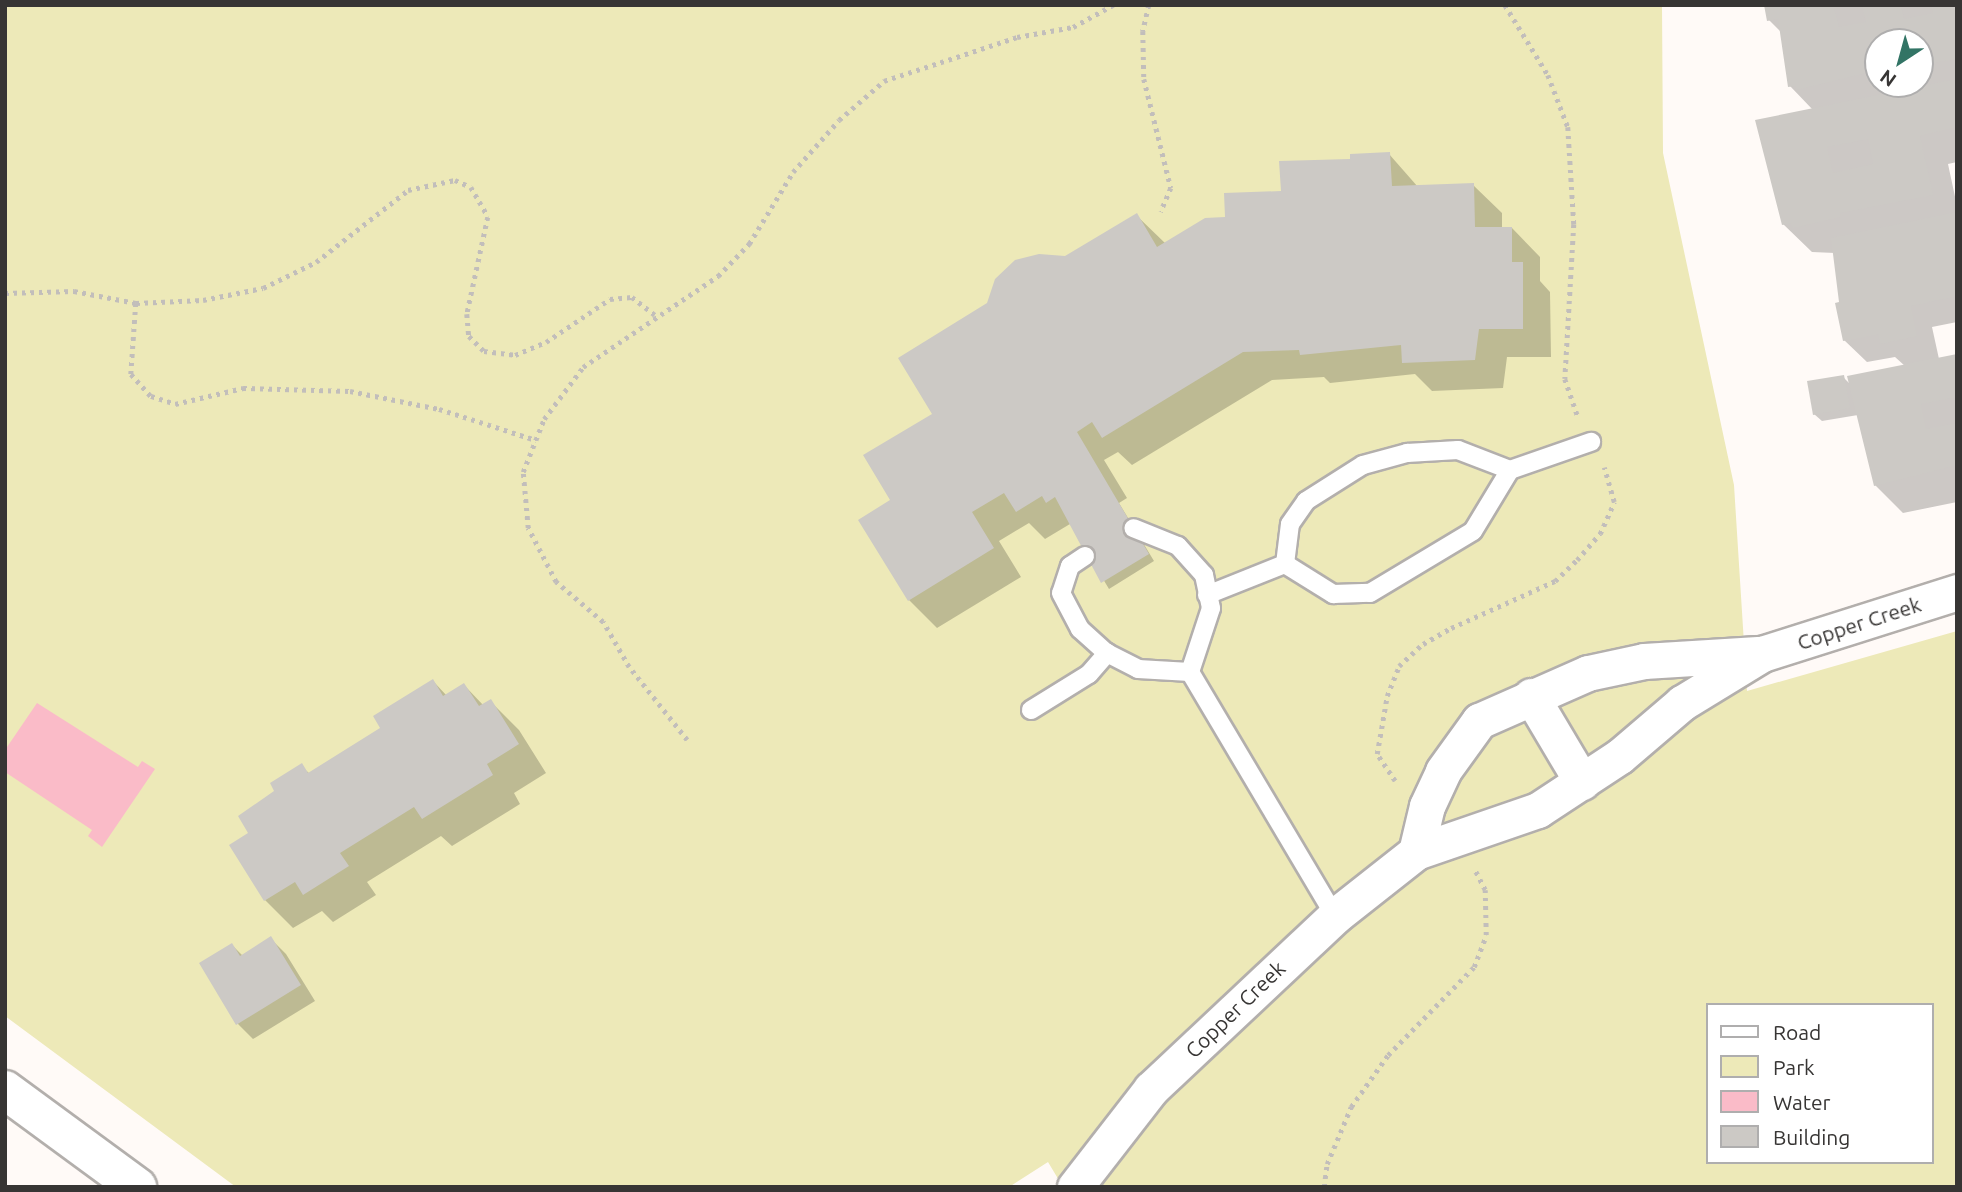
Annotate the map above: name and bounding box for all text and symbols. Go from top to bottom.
north arrow [1864,28,1934,98]
text: N [1876,65,1900,91]
street label: Copper Creek [1794,591,1924,655]
street label: Copper Creek [1180,955,1290,1063]
legend [1706,1003,1934,1164]
text: Road [1773,1020,1821,1044]
text: Park [1773,1055,1815,1079]
text: Water [1773,1090,1831,1114]
text: Building [1773,1125,1850,1149]

